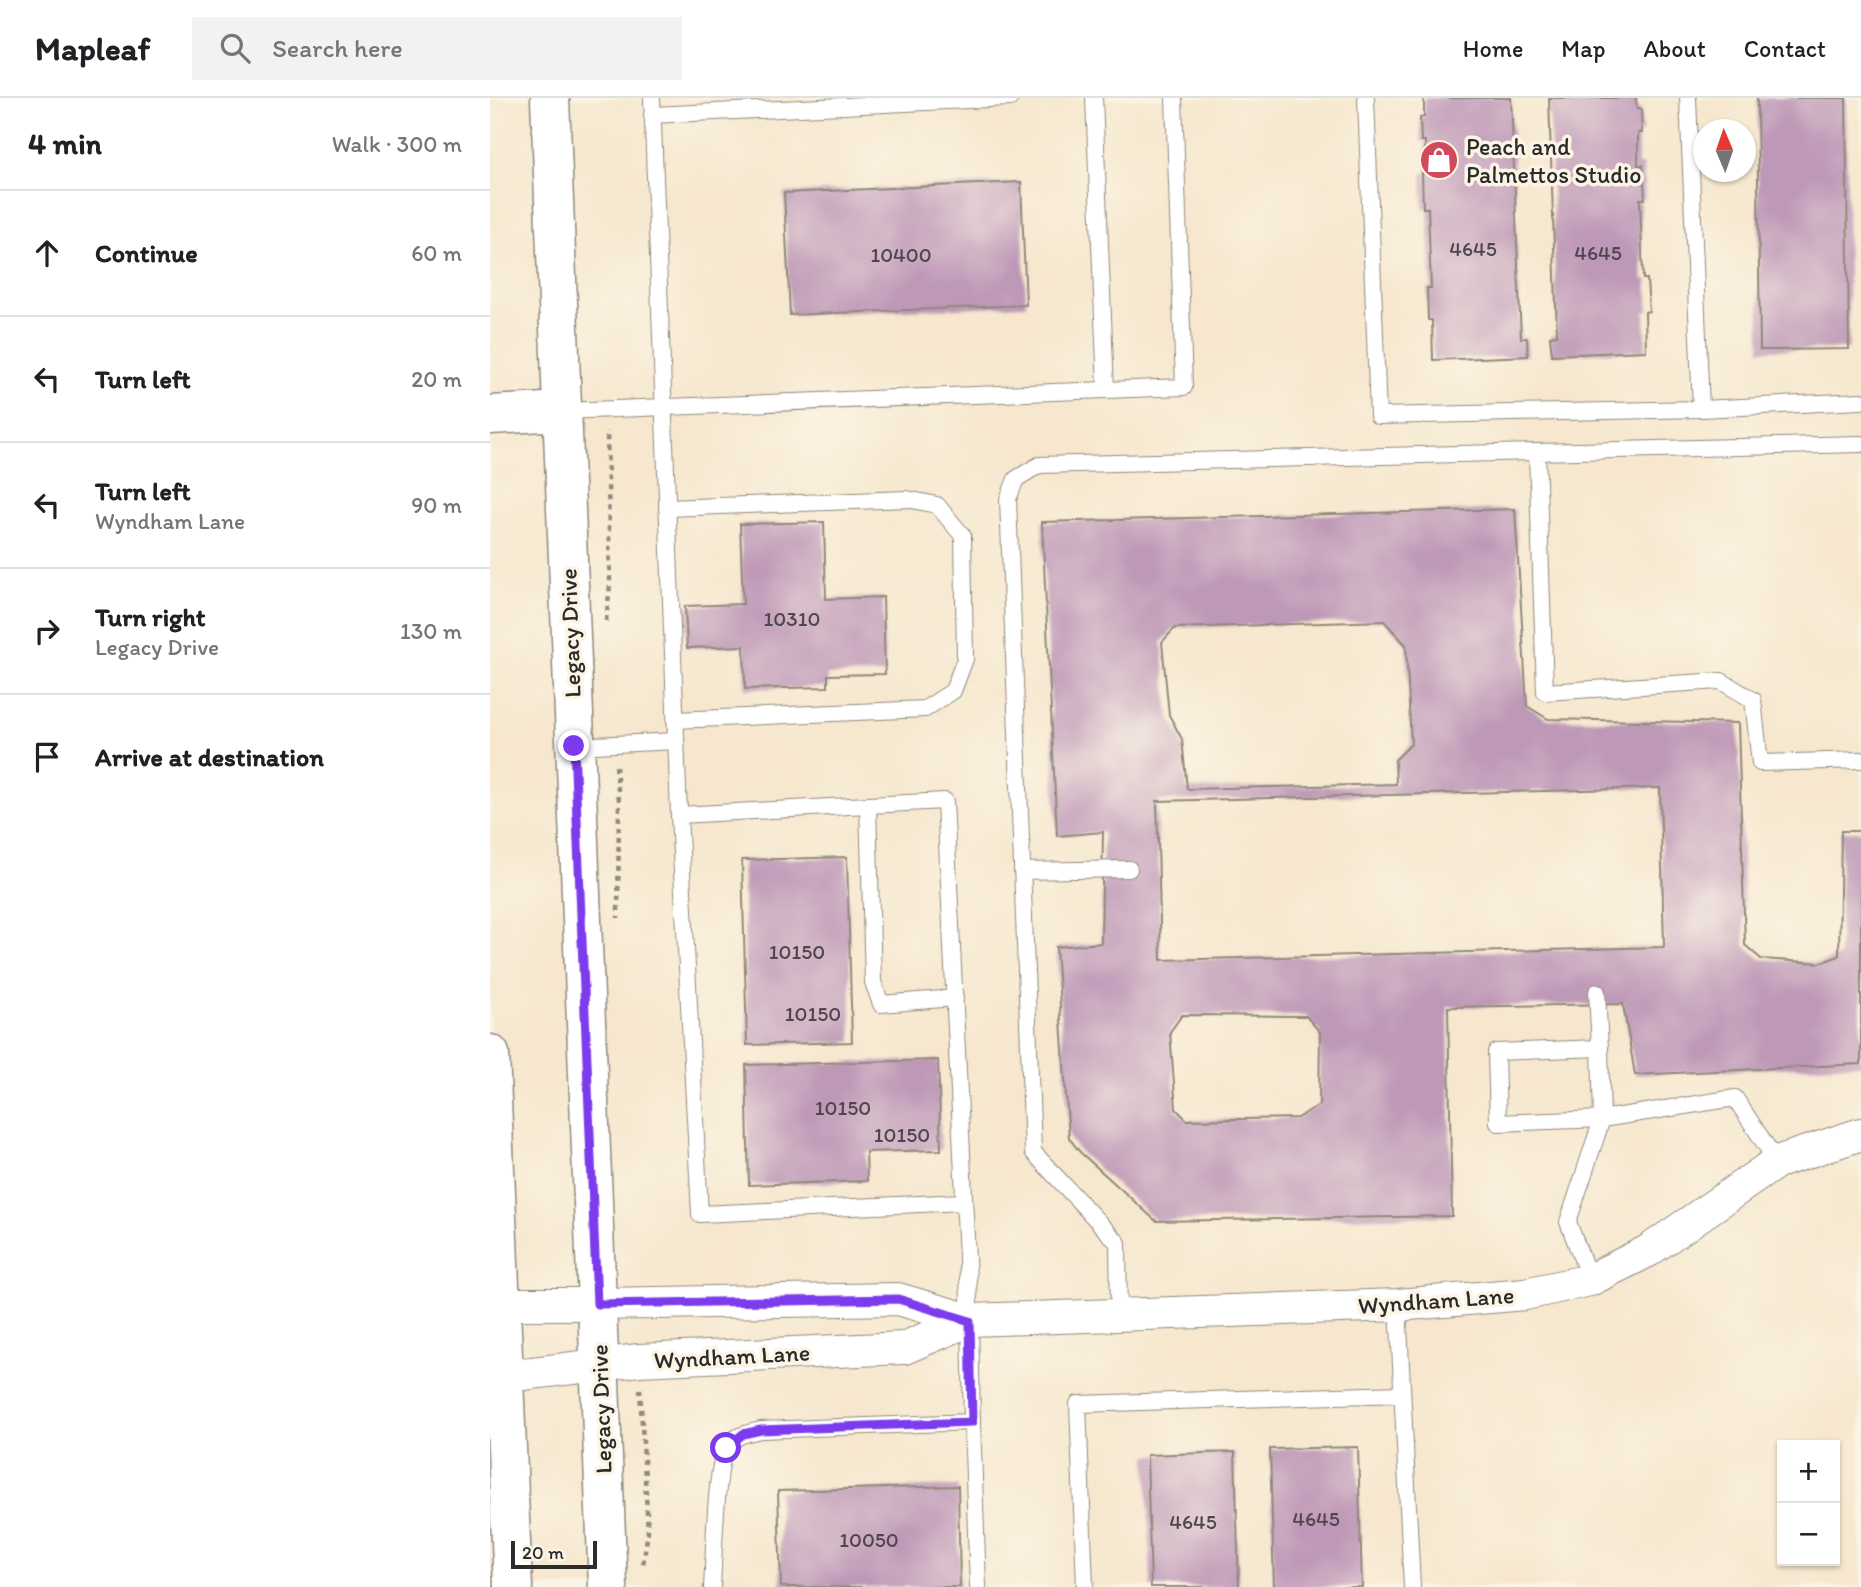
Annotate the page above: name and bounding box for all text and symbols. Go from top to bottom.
search box [192,17,682,80]
text: Mapleaf [35,29,150,68]
icon: search [216,29,254,67]
text: Search here [272,32,403,64]
text: Home [1463,34,1523,63]
text: Map [1561,34,1605,63]
text: About [1643,34,1706,63]
text: Contact [1744,34,1826,63]
north arrow [1693,119,1756,182]
text: 4 min [28,125,102,162]
text: Walk · 300 m [332,130,462,158]
place label: Peach and Palmettos Studio [1466,132,1641,189]
shop icon: Peach and Palmettos Studio [1418,139,1460,181]
icon: ahead [28,234,66,272]
house number: 4645 [1449,236,1497,261]
text: Continue [95,237,198,269]
text: 60 m [411,239,462,267]
house number: 4645 [1574,240,1622,265]
house number: 10400 [870,242,932,267]
icon: left [28,360,66,398]
text: Turn left [95,363,191,395]
text: 20 m [411,365,462,393]
text: Turn left [95,475,191,507]
icon: left [28,486,66,524]
text: 90 m [411,491,462,519]
text: Wyndham Lane [95,507,245,535]
street label: Legacy Drive [553,568,587,698]
text: Turn right [95,601,206,633]
house number: 10310 [764,606,820,631]
icon: right [28,612,66,650]
text: 130 m [400,617,462,645]
text: Legacy Drive [95,633,219,661]
route end [558,730,589,761]
icon: arrive [28,738,66,776]
text: Arrive at destination [95,741,324,773]
house number: 10150 [769,939,825,964]
house number: 10150 [785,1001,841,1026]
house number: 10150 [815,1095,871,1120]
house number: 10150 [874,1122,930,1147]
street label: Wyndham Lane [1357,1280,1515,1320]
street label: Wyndham Lane [653,1337,811,1375]
street label: Legacy Drive [584,1344,618,1474]
route start [710,1432,741,1463]
map controls [1777,1440,1840,1566]
button: + [1777,1440,1840,1503]
button: − [1777,1503,1840,1566]
house number: 4645 [1292,1506,1340,1531]
house number: 4645 [1169,1509,1217,1534]
house number: 10050 [839,1527,899,1552]
scale bar [511,1538,597,1570]
text: 20 m [522,1541,564,1564]

